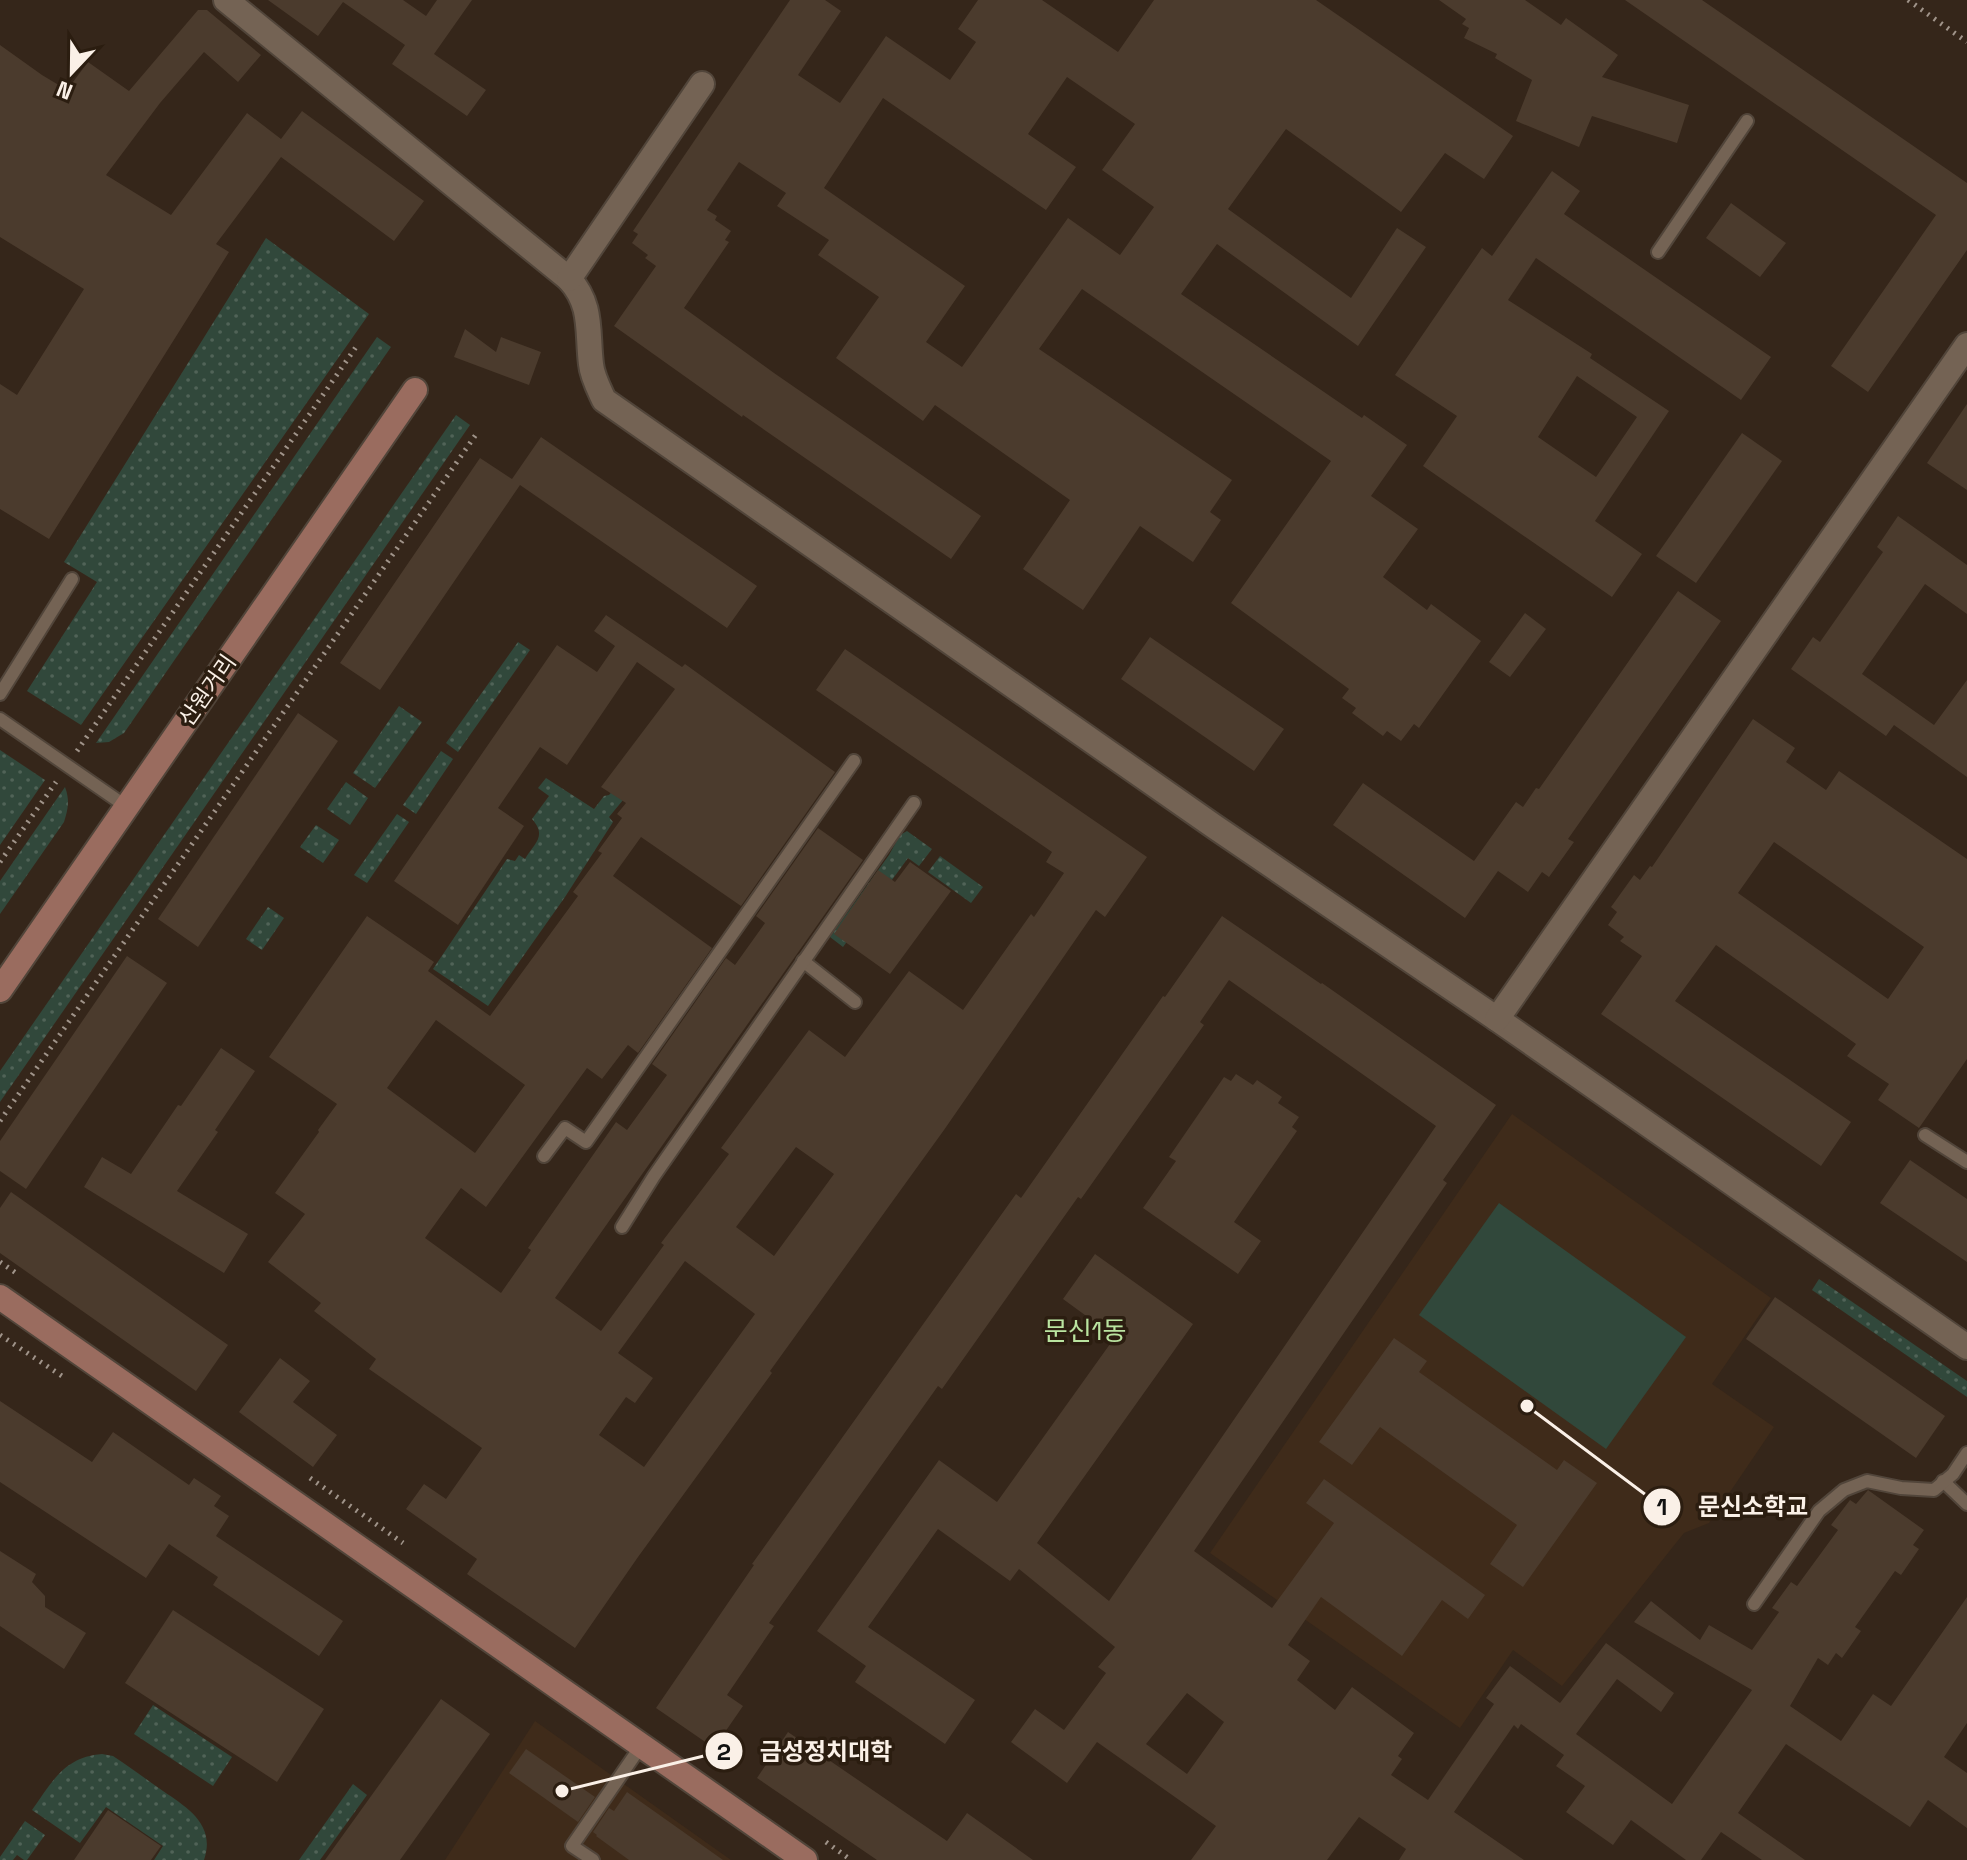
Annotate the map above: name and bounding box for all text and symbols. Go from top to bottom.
north arrow [32,32,112,112]
text: N [52,75,77,106]
street label: 산원거리 [172,649,242,731]
district label: 문신1동 [1044,1314,1126,1348]
callout: 문신소학교 [1642,1483,1825,1531]
text: 1 [1657,1491,1667,1522]
text: 문신소학교 [1698,1491,1808,1522]
callout: 금성정치대학 [704,1727,908,1775]
text: 2 [717,1736,731,1767]
text: 금성정치대학 [760,1736,892,1767]

